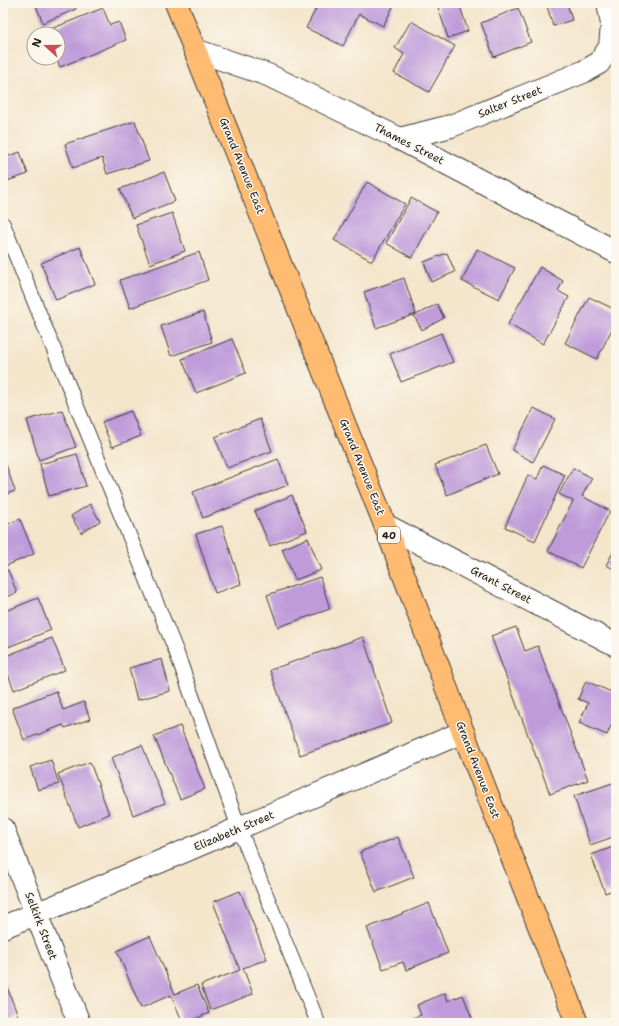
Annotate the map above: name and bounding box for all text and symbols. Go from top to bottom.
north arrow [26,26,66,66]
text: N [29,36,46,49]
street label: Salter Street [476,82,544,122]
street label: Grand Avenue East [216,115,268,217]
street label: Thames Street [371,120,447,168]
street label: Grand Avenue East [336,416,388,518]
road number: 40 [378,527,400,543]
street label: Grant Street [468,563,534,607]
street label: Grand Avenue East [453,719,504,821]
street label: Elizabeth Street [191,807,277,855]
street label: Selkirk Street [21,890,61,962]

